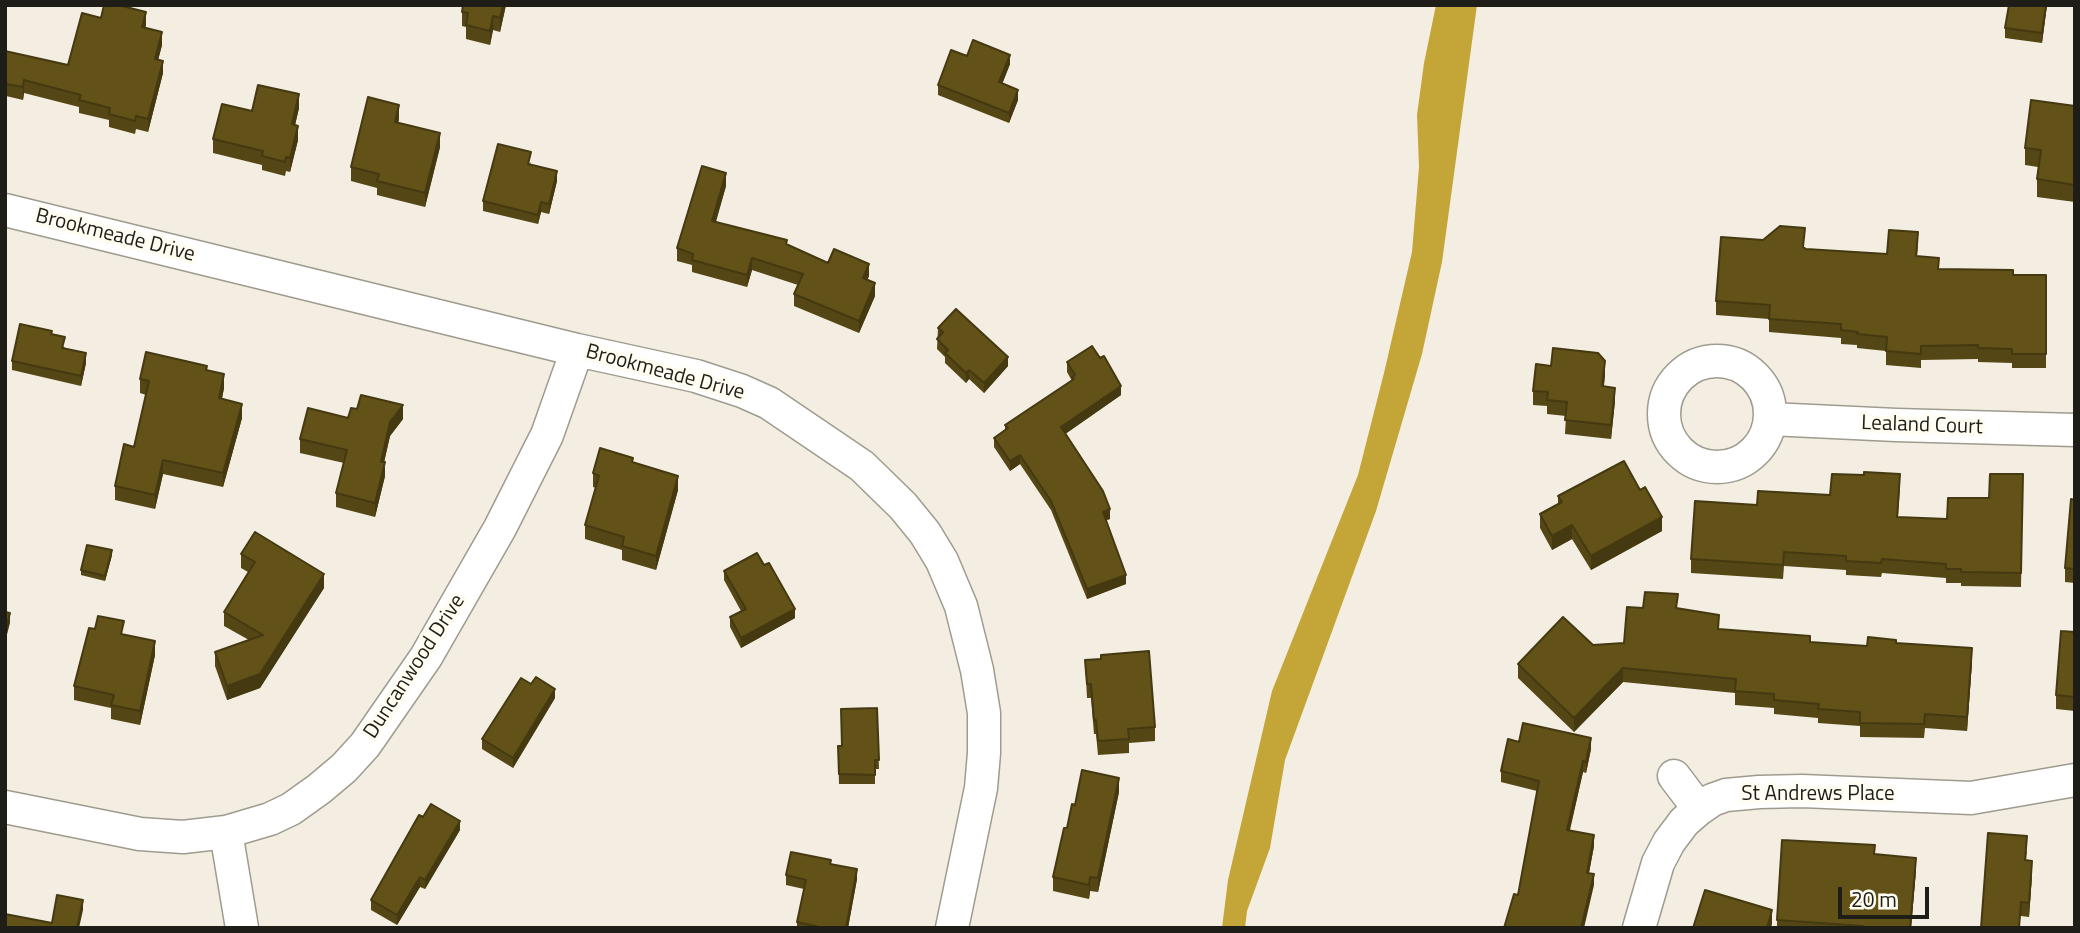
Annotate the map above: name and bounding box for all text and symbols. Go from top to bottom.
street label: Brookmeade Drive [33,204,197,268]
street label: Brookmeade Drive [583,340,747,406]
street label: Lealand Court [1861,411,1983,441]
street label: Duncanwood Drive [359,590,471,744]
street label: St Andrews Place [1741,782,1895,808]
scale bar [1842,874,1933,918]
text: 20 m [1851,883,1897,915]

